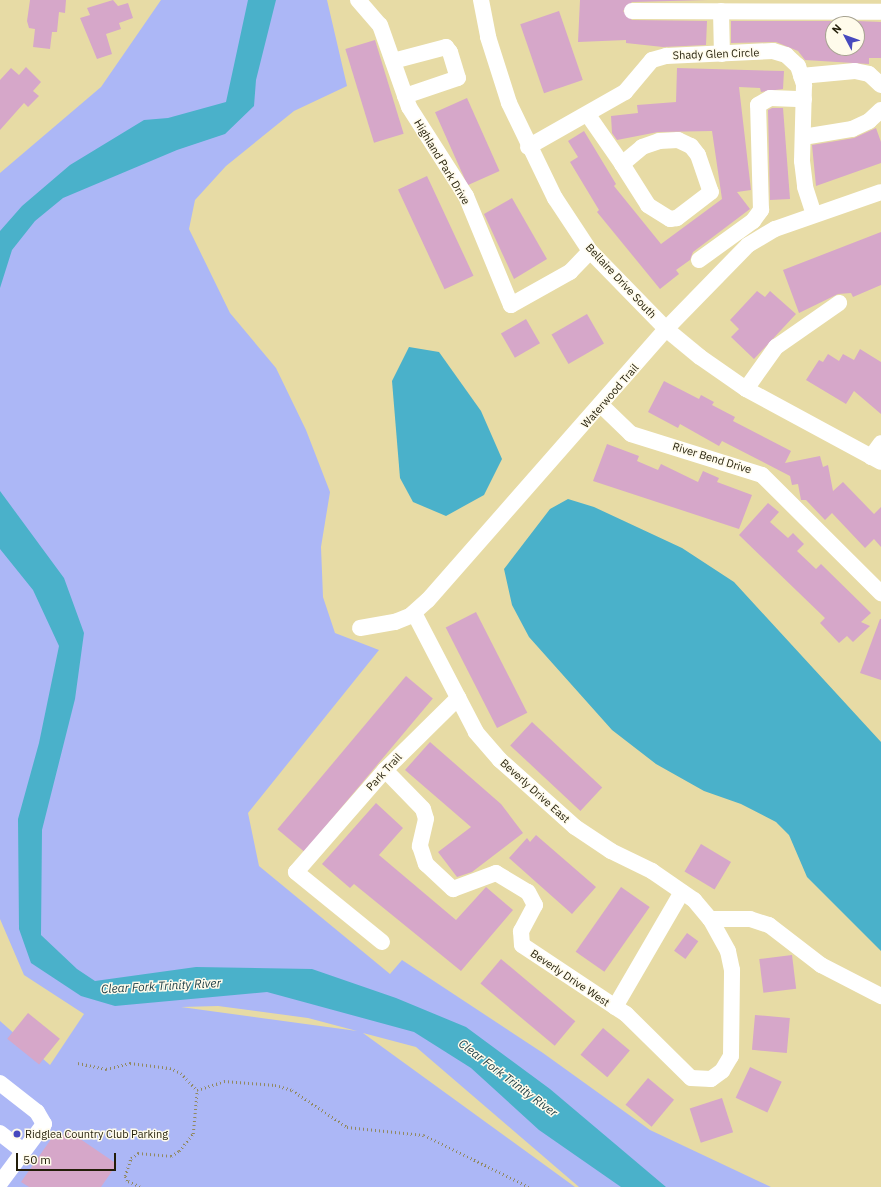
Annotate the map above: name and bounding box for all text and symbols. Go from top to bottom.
north arrow [825,16,865,56]
text: N [829,21,845,36]
street label: Shady Glen Circle [672,46,760,62]
street label: Highland Park Drive [411,117,473,207]
street label: Bellaire Drive South [583,241,659,321]
street label: Waterwood Trail [579,361,641,431]
street label: River Bend Drive [671,440,753,476]
street label: Park Trail [363,751,405,793]
street label: Beverly Drive East [497,756,573,826]
street label: Beverly Drive West [528,947,612,1009]
water label: Clear Fork Trinity River [101,976,221,996]
water label: Clear Fork Trinity River [456,1036,560,1120]
place label: Ridglea Country Club Parking [25,1127,168,1141]
marker: Ridglea Country Club Parking [12,1129,22,1139]
scale bar [18,1145,118,1171]
text: 50 m [23,1152,51,1167]

